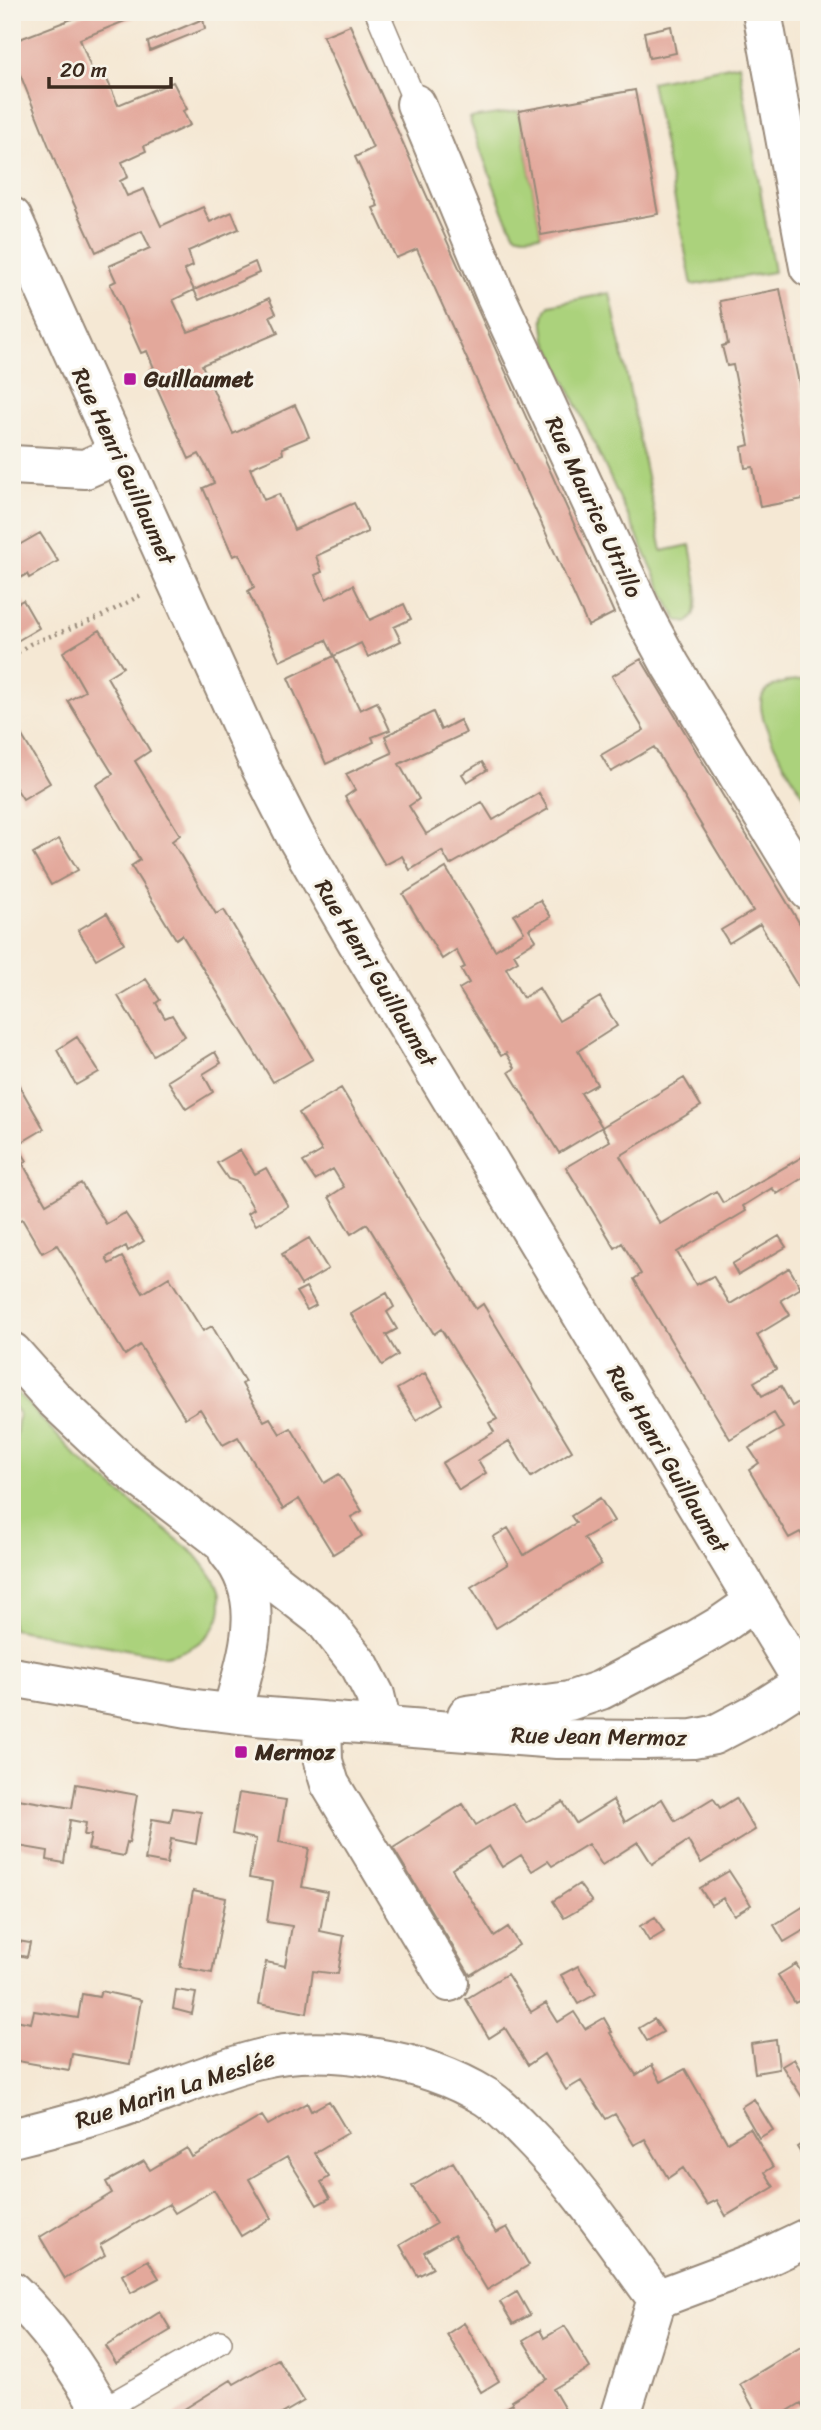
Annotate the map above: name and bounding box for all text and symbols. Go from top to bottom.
scale bar [49,46,172,90]
text: 20 m [60,51,107,89]
place label: Guillaumet [143,359,254,400]
street label: Rue Henri Guillaumet [60,361,188,573]
marker: Guillaumet [122,371,138,387]
street label: Rue Maurice Utrillo [533,409,654,605]
street label: Rue Henri Guillaumet [303,871,449,1077]
street label: Rue Henri Guillaumet [595,1357,741,1563]
street label: Rue Jean Mermoz [511,1714,688,1759]
place label: Mermoz [254,1732,336,1773]
marker: Mermoz [233,1744,249,1760]
street label: Rue Marin La Meslée [70,2038,281,2141]

